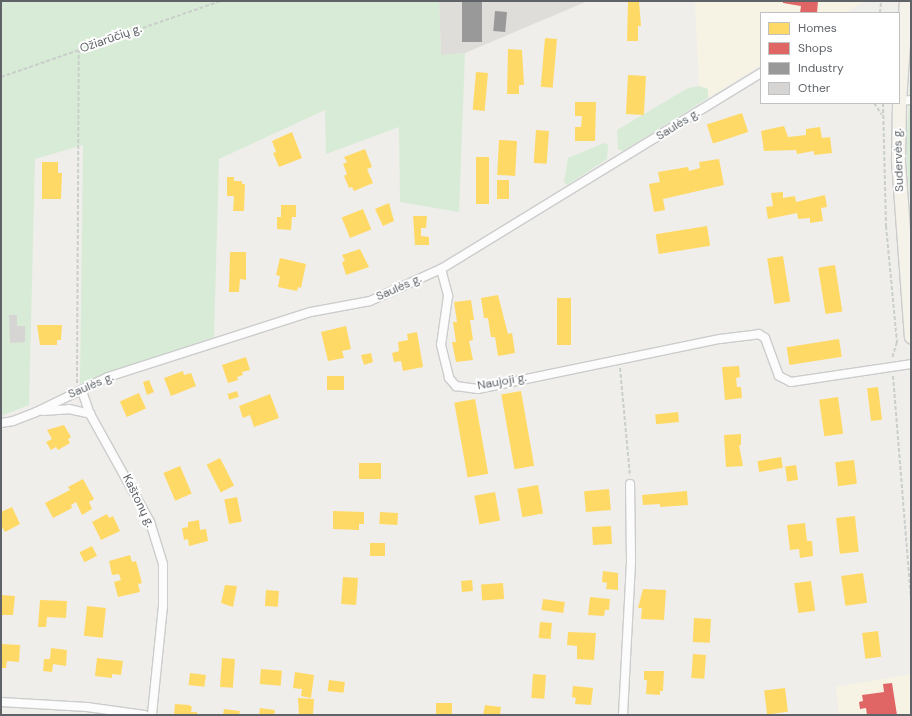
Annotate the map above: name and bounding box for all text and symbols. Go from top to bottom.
legend [760,12,900,104]
text: Homes [798,20,837,36]
street label: Ožiarūčių g. [78,22,144,56]
text: Shops [798,40,833,56]
text: Industry [798,60,844,76]
text: Other [798,80,830,96]
street label: Saulės g. [654,106,702,144]
street label: Sudervės g. [891,128,907,192]
street label: Saulės g. [374,272,424,304]
street label: Saulės g. [66,370,116,402]
street label: Naujoji g. [476,371,528,393]
street label: Kaštonų g. [119,472,157,530]

